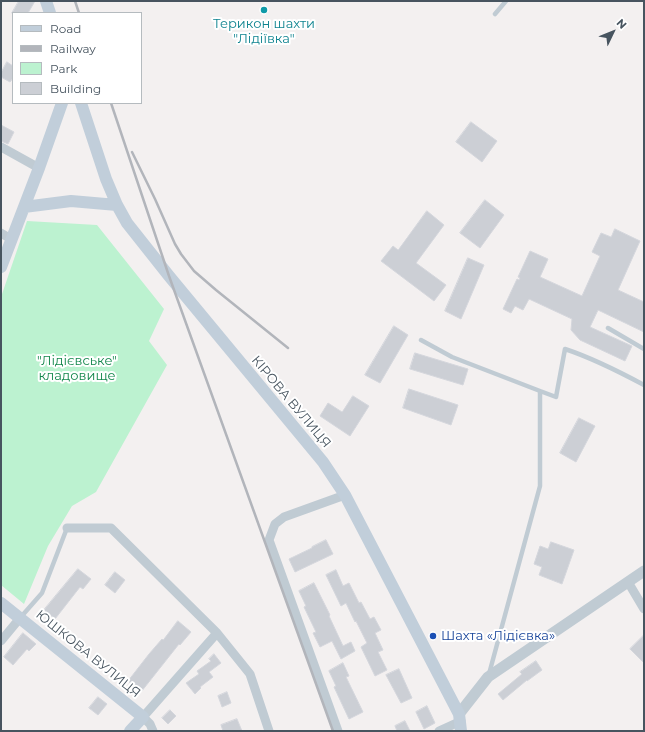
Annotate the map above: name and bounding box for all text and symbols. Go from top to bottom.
marker: Терикон шахти "Лідіївка" [259,5,269,15]
legend [12,12,142,104]
north arrow [593,12,633,52]
place label: Терикон шахти "Лідіївка" [213,16,315,47]
text: N [614,16,630,32]
text: Road [50,21,81,36]
text: Railway [50,41,96,56]
text: Park [50,61,77,76]
text: Building [50,81,101,96]
park label: "Лідієвське" кладовище [37,353,117,384]
street label: КІРОВА ВУЛИЦЯ [248,353,334,451]
street label: ЮШКОВА ВУЛИЦЯ [32,607,144,701]
place label: Шахта «Лідієвка» [441,628,555,644]
marker: Шахта «Лідієвка» [428,631,438,641]

